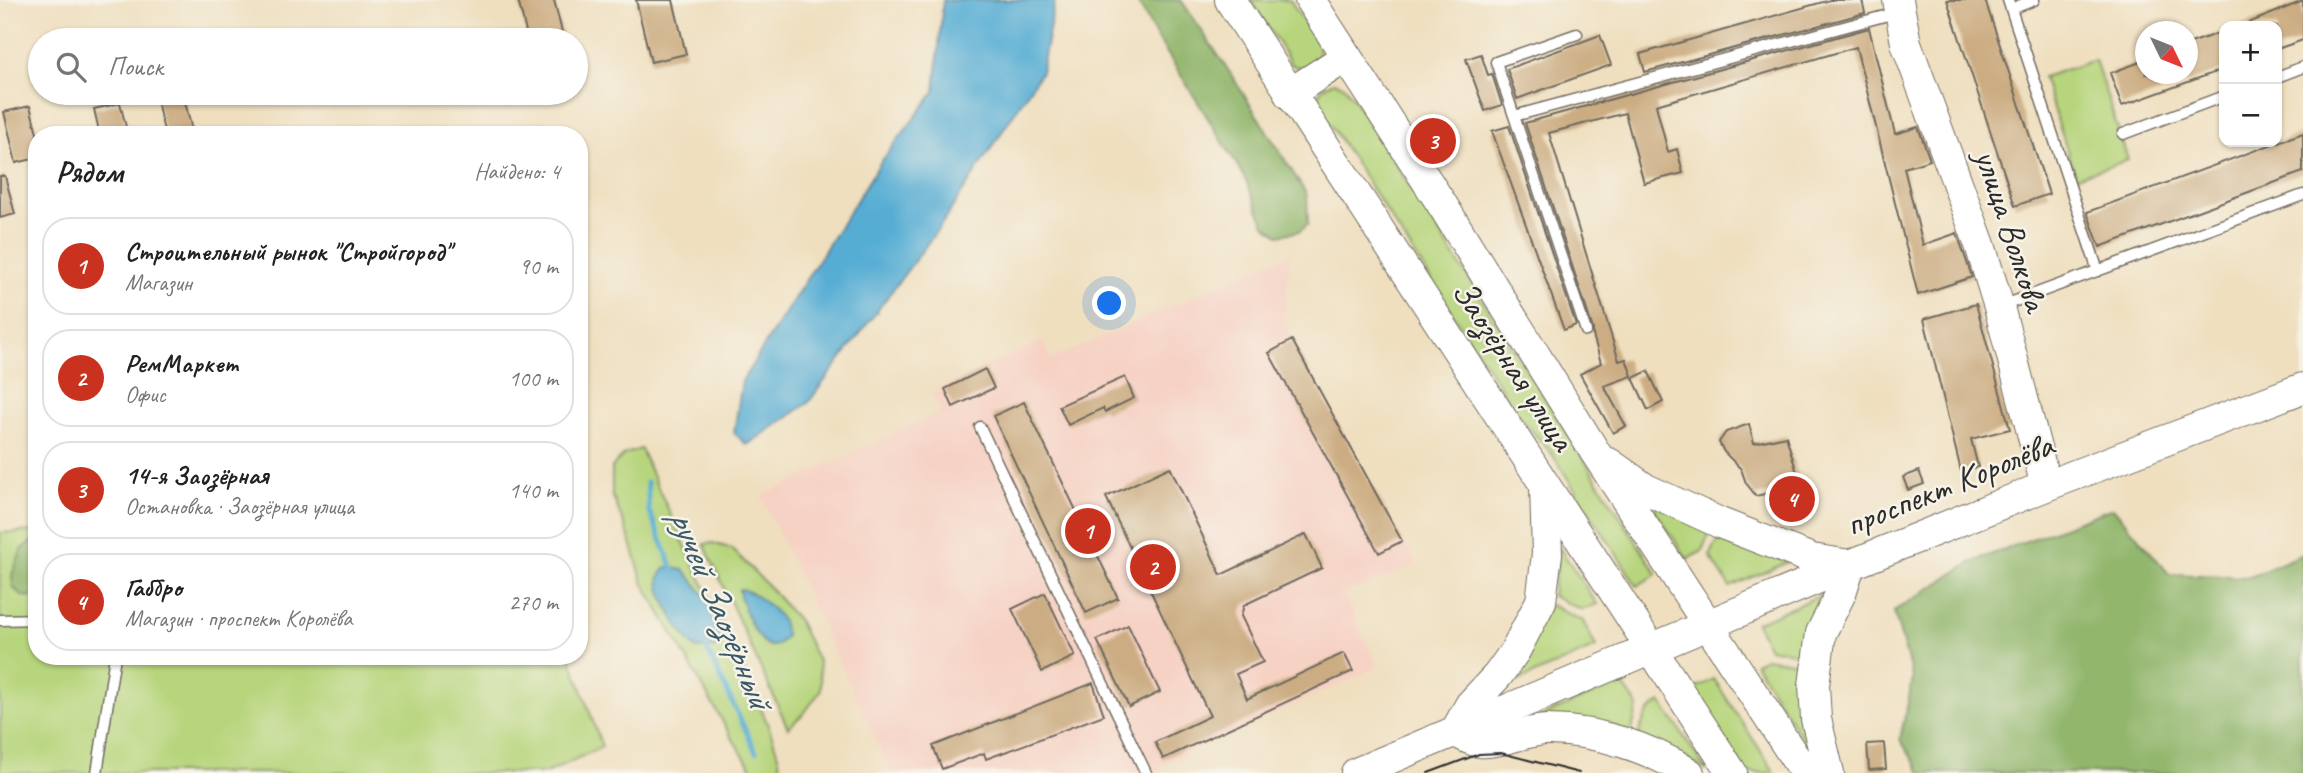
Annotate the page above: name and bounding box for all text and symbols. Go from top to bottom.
north arrow [2135,21,2198,84]
map controls [2219,21,2282,147]
button: + [2219,21,2282,84]
search box [28,28,588,105]
icon: search [52,48,90,86]
text: Поиск [108,50,163,83]
button: − [2219,84,2282,147]
pin: 3 [1410,115,1456,167]
street label: улица Волкова [1964,142,2060,319]
text: Рядом [56,153,123,191]
text: Найдено: 4 [474,157,560,186]
text: Строительный рынок "Стройгород" [125,235,450,268]
text: 1 [76,252,86,281]
text: 90 m [519,252,558,281]
text: Магазин [125,268,192,297]
street label: Заозёрная улица [1442,272,1586,461]
your location [1092,286,1126,320]
text: РемМаркет [125,347,238,380]
text: 2 [76,364,86,393]
text: 100 m [509,364,558,393]
text: Офис [125,380,165,409]
street label: проспект Королёва [1839,421,2062,547]
text: 14-я Заозёрная [125,459,269,492]
pin: 4 [1769,473,1815,525]
text: 3 [76,476,86,505]
text: 140 m [509,476,558,505]
text: Остановка · Заозёрная улица [125,492,354,521]
water label: ручей Заозёрный [657,501,787,722]
pin: 1 [1065,505,1111,557]
pin: 2 [1130,541,1176,593]
text: Габбро [125,571,182,604]
text: 4 [76,588,86,617]
text: 270 m [509,588,558,617]
text: Магазин · проспект Королёва [125,604,352,633]

